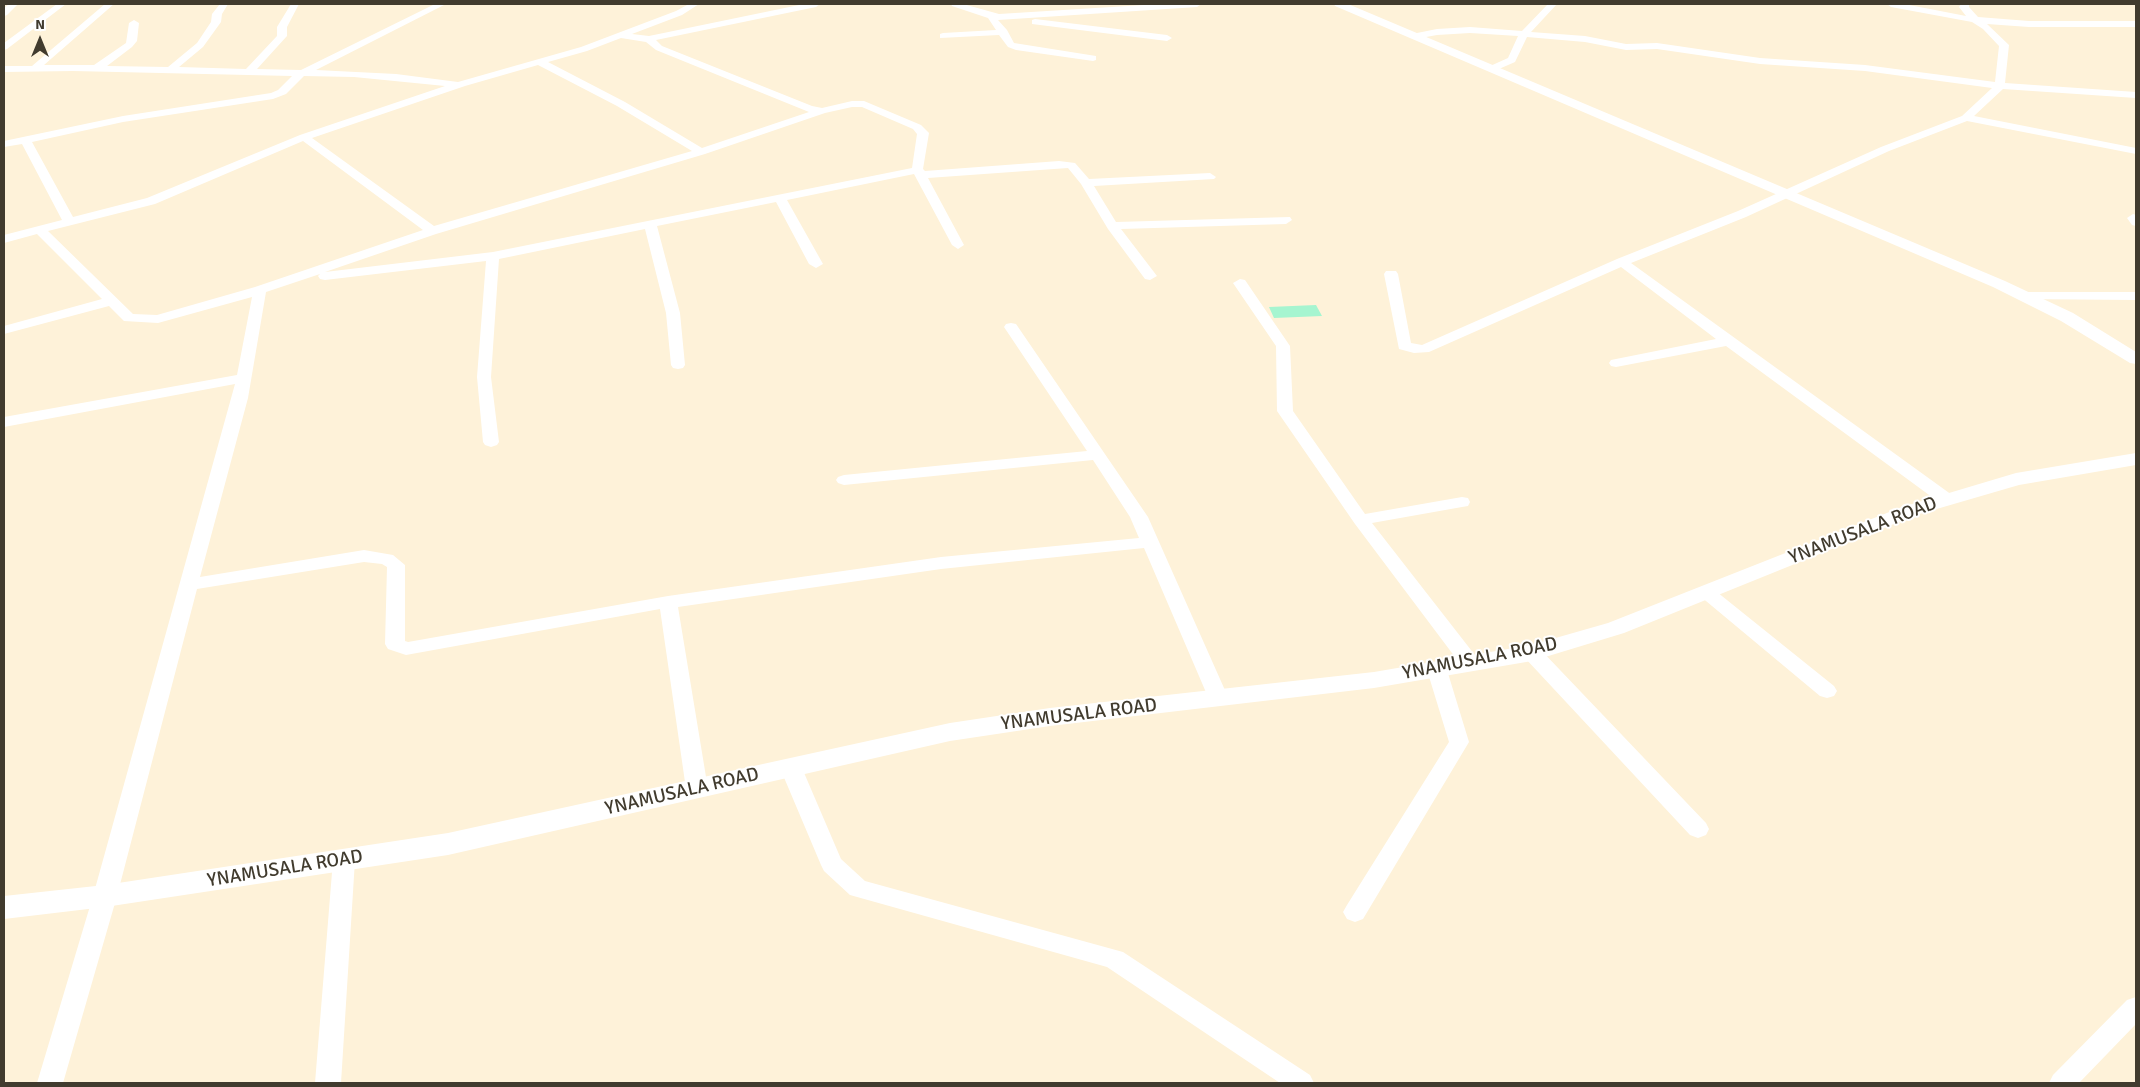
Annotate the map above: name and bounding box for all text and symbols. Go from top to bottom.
north arrow [15,15,65,65]
text: N [35,16,45,33]
street label: YNAMUSALA ROAD [1786,492,1940,570]
street label: YNAMUSALA ROAD [1401,633,1559,685]
street label: YNAMUSALA ROAD [1000,694,1158,736]
street label: YNAMUSALA ROAD [603,763,761,821]
street label: YNAMUSALA ROAD [206,845,364,893]

